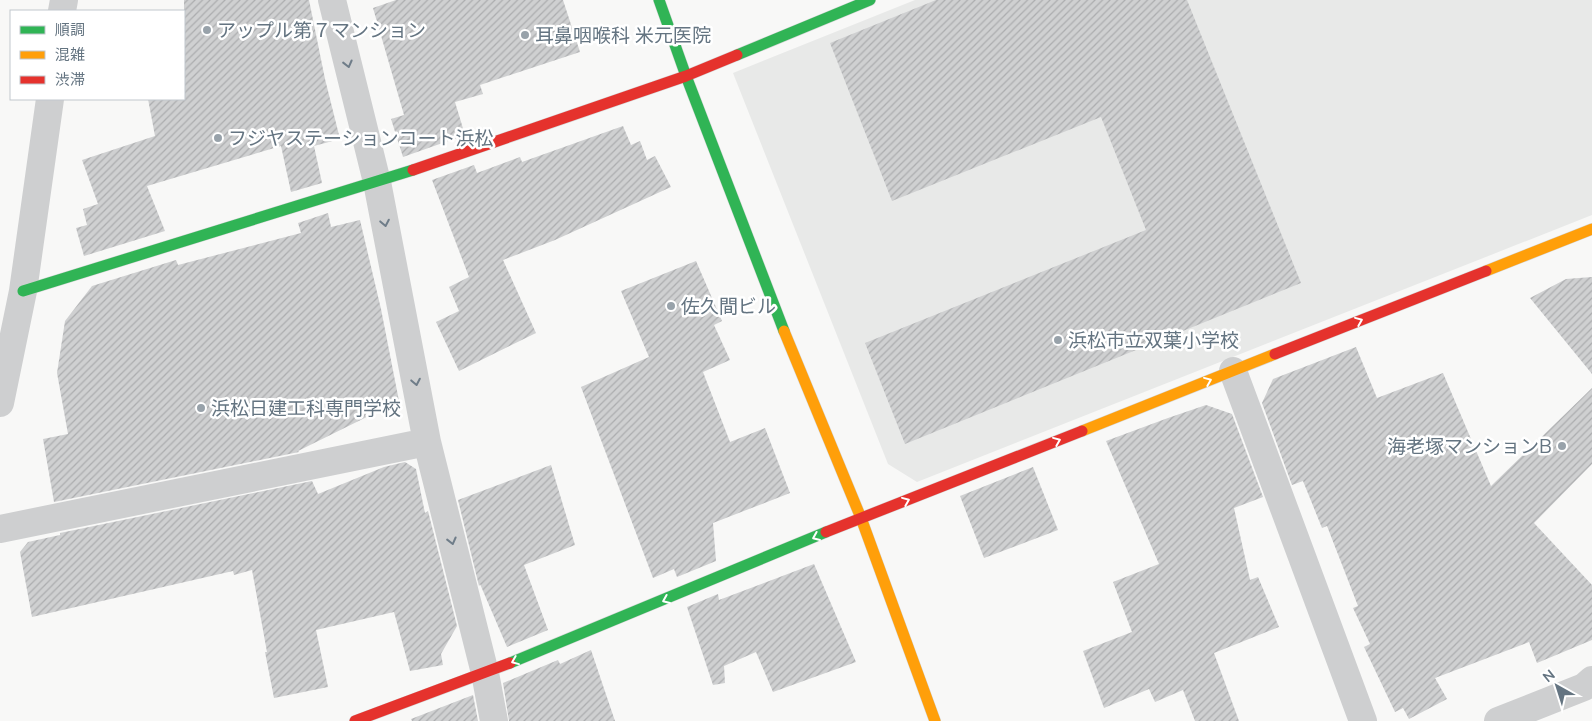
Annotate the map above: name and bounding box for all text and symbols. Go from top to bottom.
legend [10,10,185,100]
place label: アップル第７マンション [217,18,426,42]
text: 順調 [55,20,85,39]
place label: 耳鼻咽喉科 米元医院 [535,23,711,47]
marker: アップル第７マンション [201,24,213,36]
marker: 耳鼻咽喉科 米元医院 [519,29,531,41]
text: 混雑 [55,45,85,64]
one-way arrow [342,60,353,69]
text: 渋滞 [55,70,85,89]
place label: フジヤステーションコート浜松 [228,126,494,150]
marker: フジヤステーションコート浜松 [212,132,224,144]
one-way arrow [379,218,389,227]
place label: 佐久間ビル [681,294,776,318]
marker: 佐久間ビル [665,300,677,312]
one-way arrow [1354,317,1363,327]
place label: 浜松市立双葉小学校 [1068,328,1239,352]
marker: 浜松市立双葉小学校 [1052,334,1064,346]
one-way arrow [1203,377,1212,387]
one-way arrow [410,378,420,387]
place label: 浜松日建工科専門学校 [211,396,401,420]
marker: 浜松日建工科専門学校 [195,402,207,414]
place label: 海老塚マンションB [1387,434,1552,458]
one-way arrow [1052,436,1061,447]
marker: 海老塚マンションB [1556,440,1568,452]
one-way arrow [901,496,910,507]
one-way arrow [812,531,821,542]
one-way arrow [446,536,457,545]
one-way arrow [662,593,671,604]
one-way arrow [511,655,520,665]
north arrow [1532,661,1582,711]
text: N [1539,666,1559,686]

